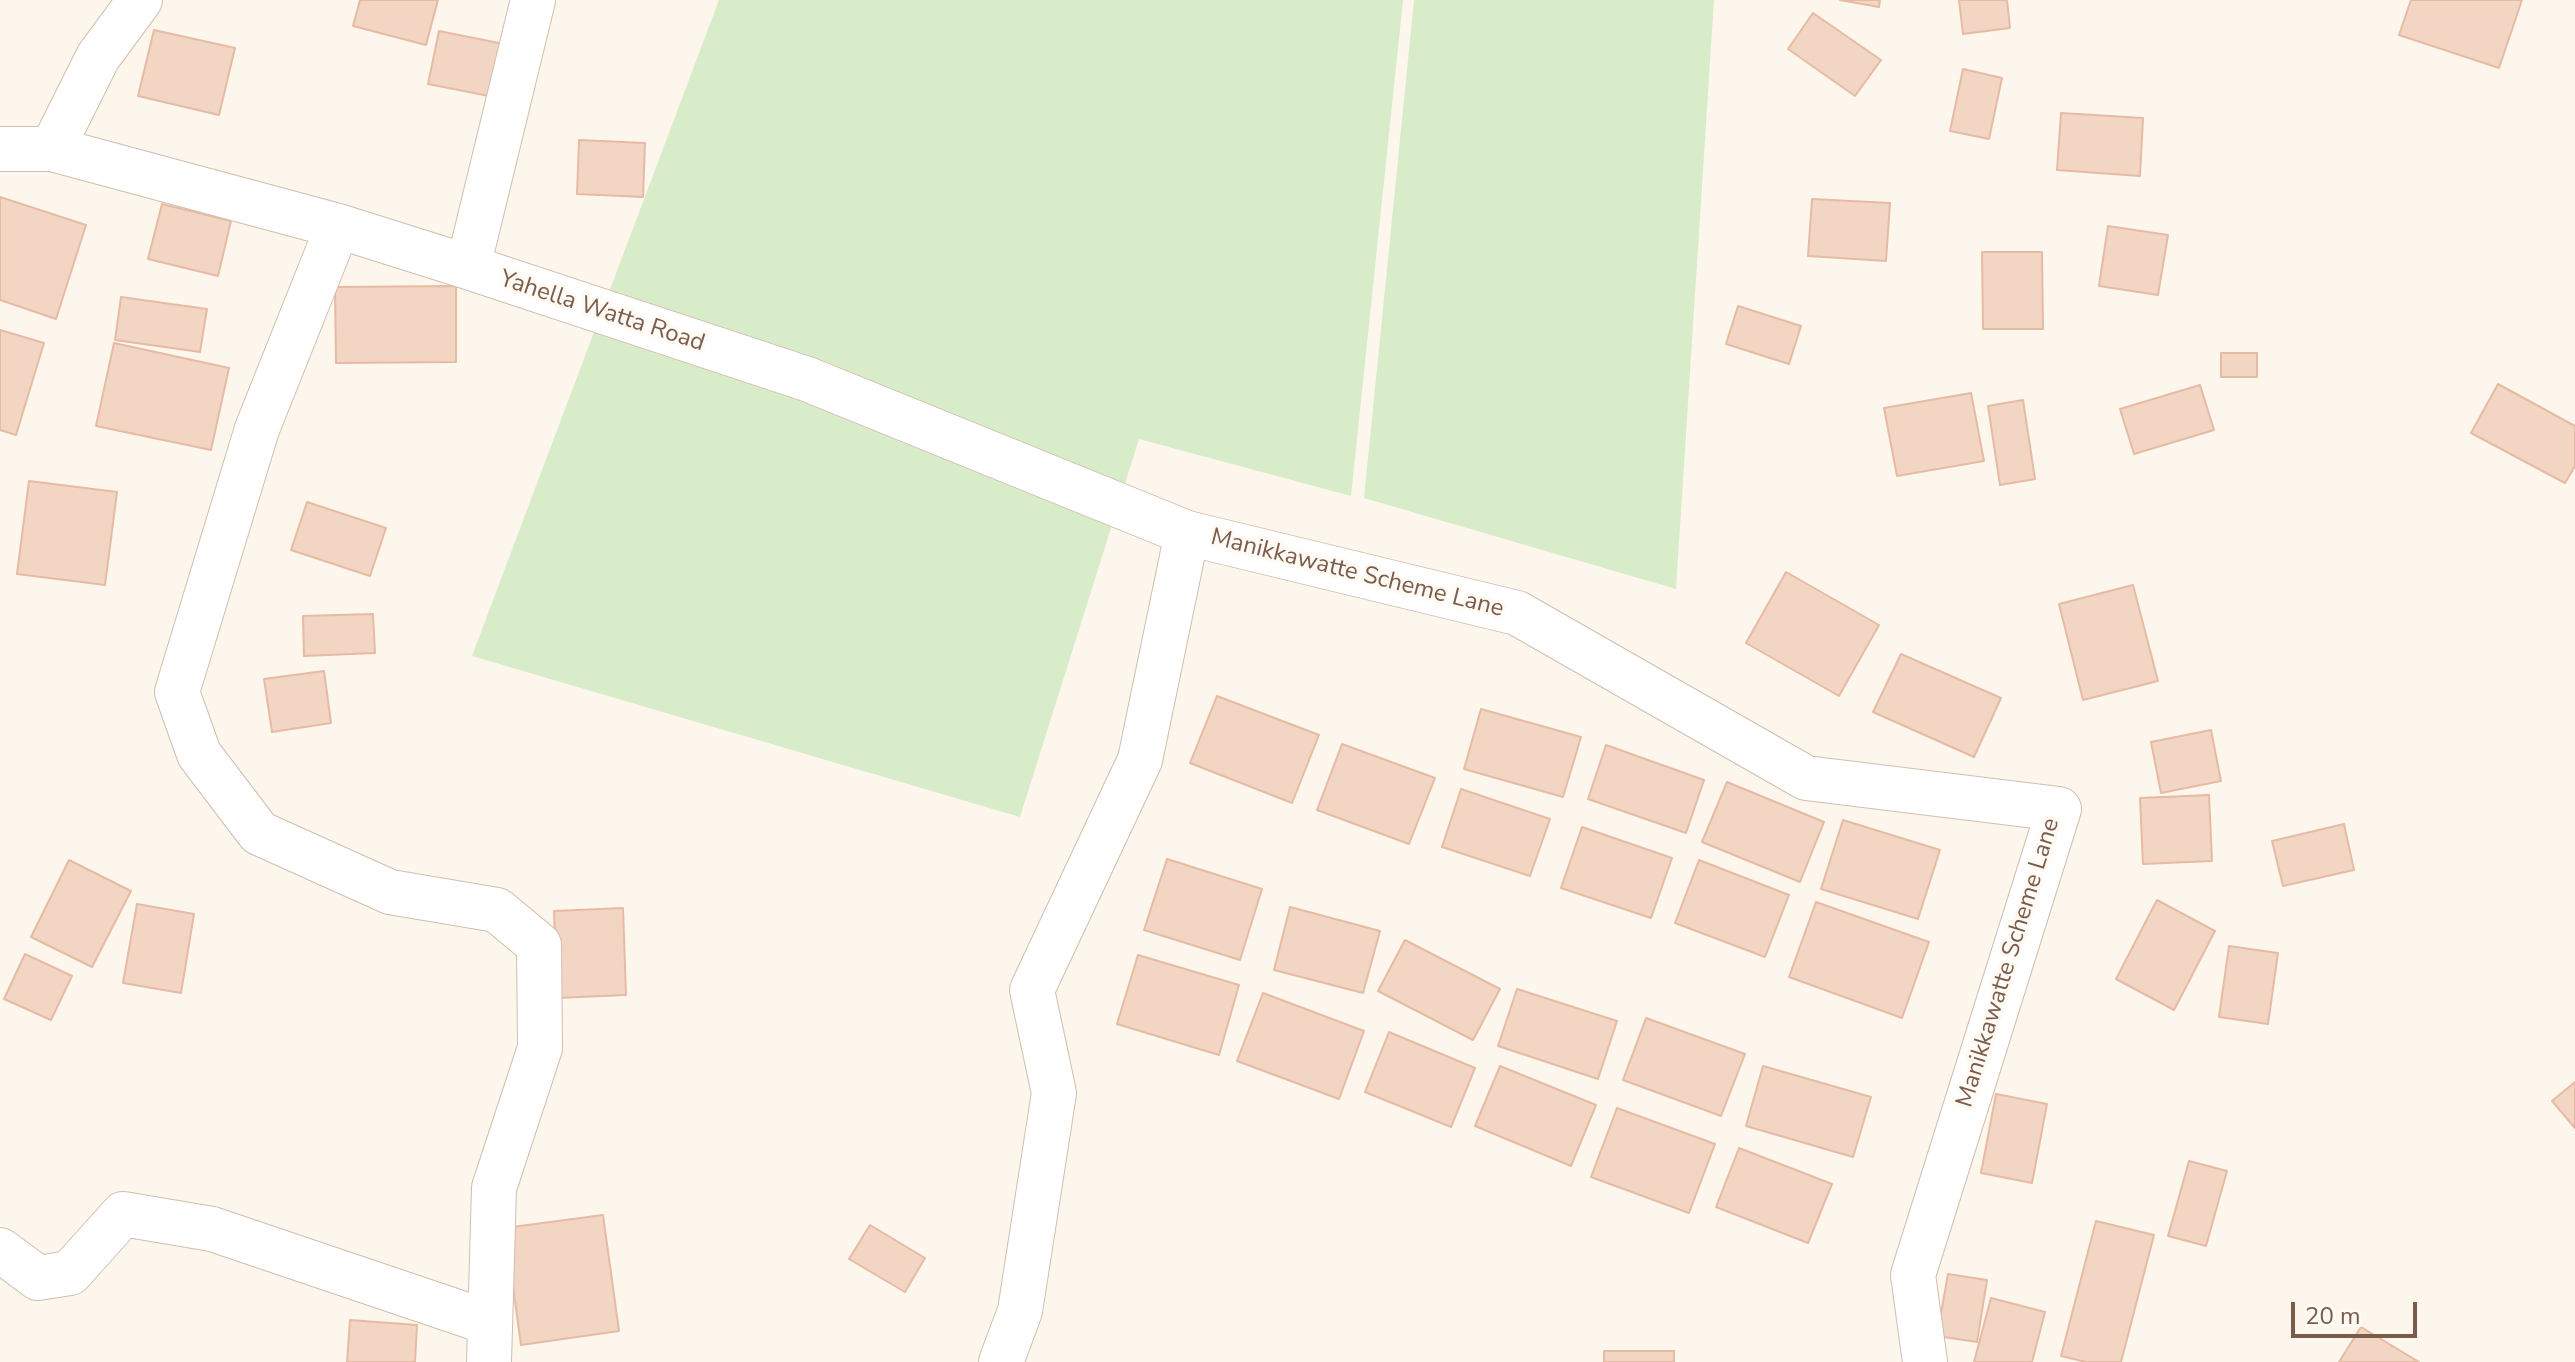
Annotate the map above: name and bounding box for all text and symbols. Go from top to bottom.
street label: Yahella Watta Road [496,265,708,359]
street label: Manikkawatte Scheme Lane [1208,524,1506,624]
street label: Manikkawatte Scheme Lane [1951,815,2067,1111]
scale bar [2295,1286,2421,1336]
text: 20 m [2305,1300,2361,1332]

